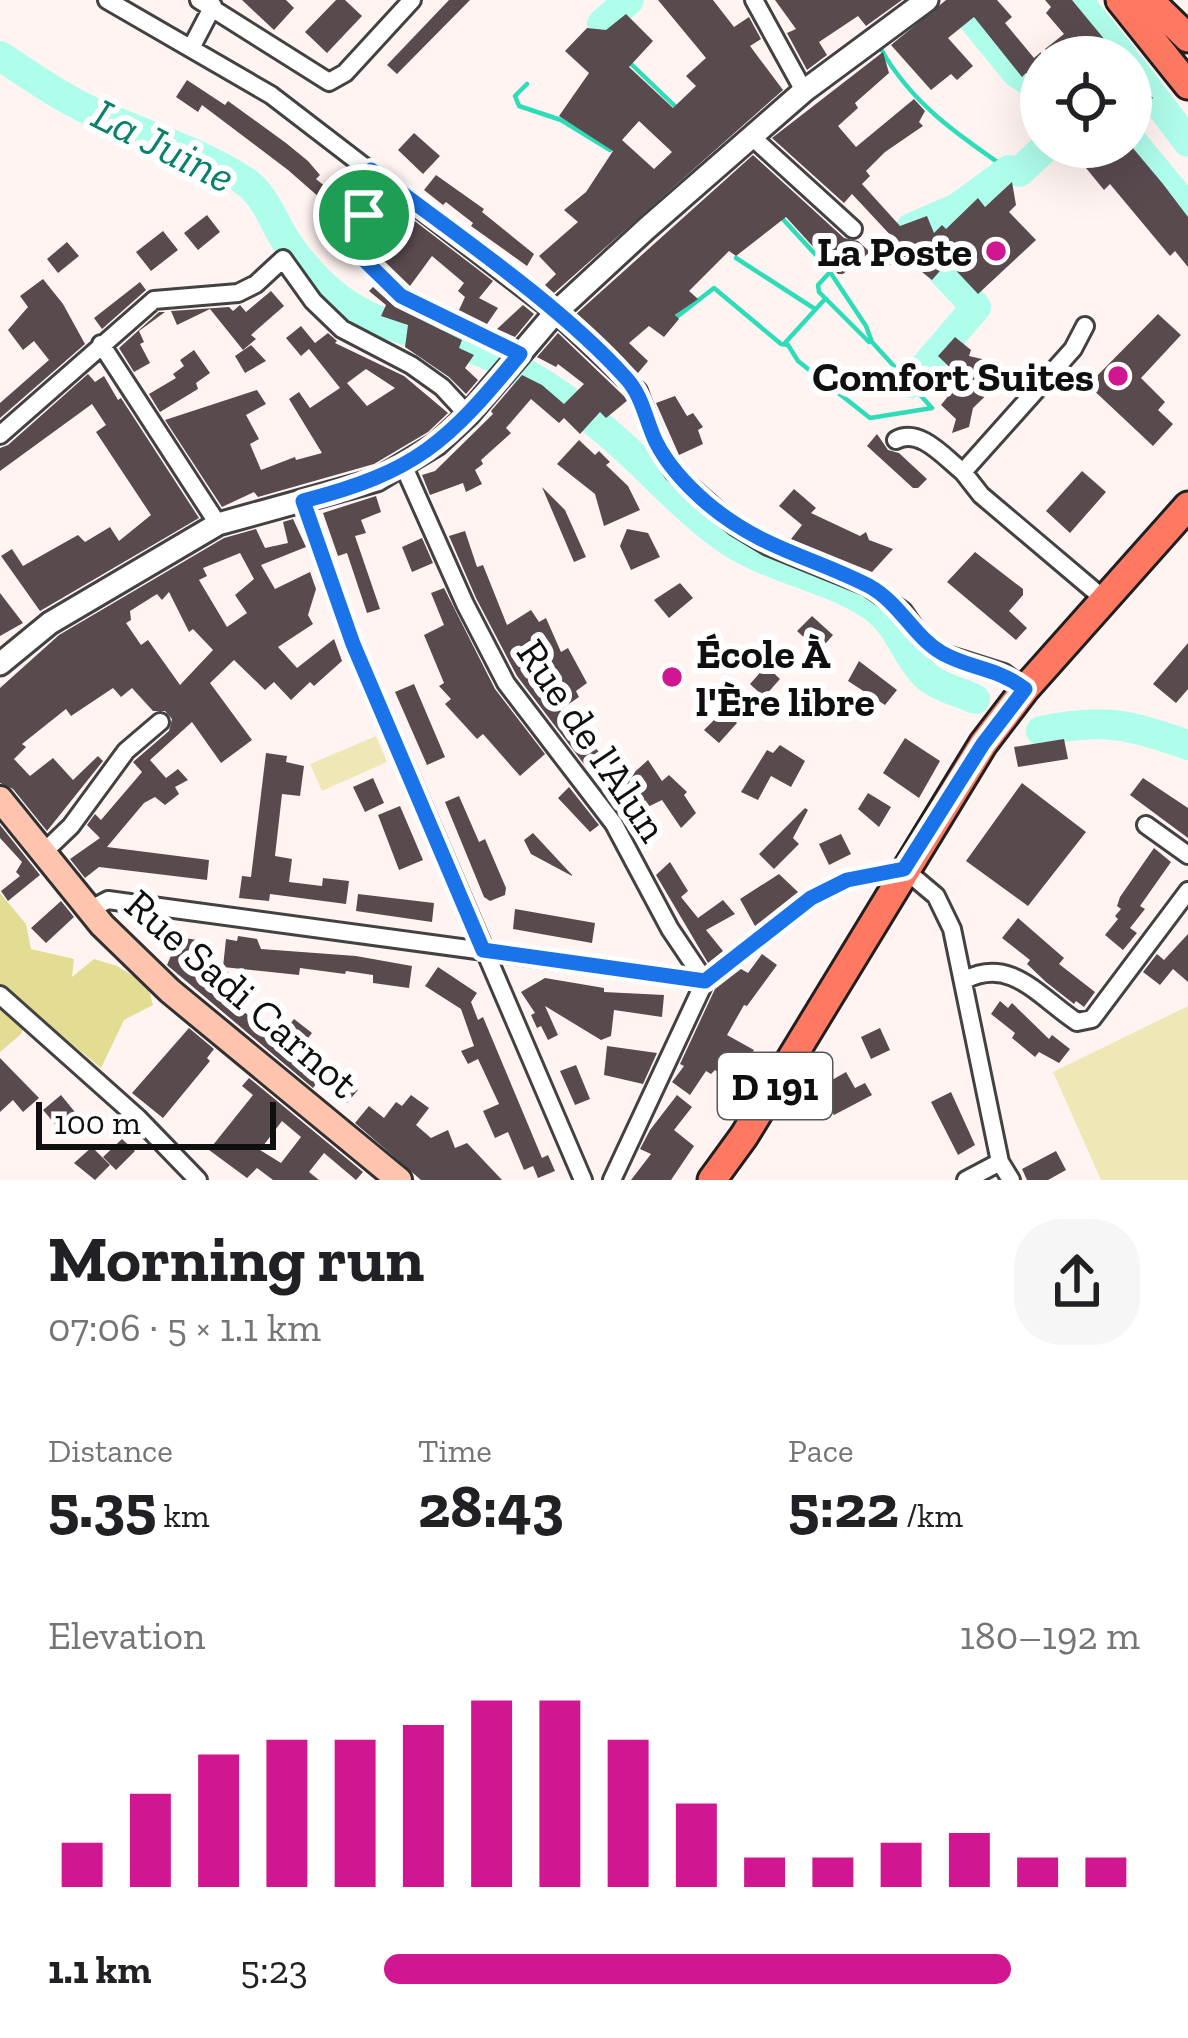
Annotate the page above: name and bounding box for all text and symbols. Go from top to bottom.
map controls [1020,36,1152,168]
button: locate [1020,36,1152,168]
water label: La Juine [83,87,244,205]
pin [313,164,415,266]
icon: arrive [331,182,397,248]
place label: La Poste [817,226,972,277]
marker: La Poste [983,238,1009,264]
place label: Comfort Suites [812,351,1094,402]
marker: Comfort Suites [1105,363,1131,389]
place label: École À l'Ère libre [696,628,875,727]
street label: Rue de l'Alun [506,629,679,851]
marker: École À l'Ère libre [659,664,685,690]
street label: Rue Sadi Carnot [115,878,369,1109]
road number: D 191 [718,1053,832,1119]
scale bar [36,1096,276,1149]
text: 100 m [54,1103,141,1142]
text: Morning run [48,1219,424,1298]
button: share [1014,1219,1140,1345]
text: 07:06 · 5 × 1.1 km [48,1304,321,1351]
text: Distance [48,1431,173,1470]
text: Time [418,1431,492,1470]
text: Pace [788,1431,853,1470]
text: 5.35 [48,1470,156,1542]
text: 28:43 [418,1470,564,1542]
text: 5:22 [788,1470,899,1542]
text: km [156,1496,209,1535]
text: /km [899,1496,963,1535]
text: Elevation [48,1612,205,1659]
text: 180–192 m [960,1612,1140,1659]
text: 1.1 km [48,1946,151,1993]
text: 5:23 [240,1946,308,1993]

